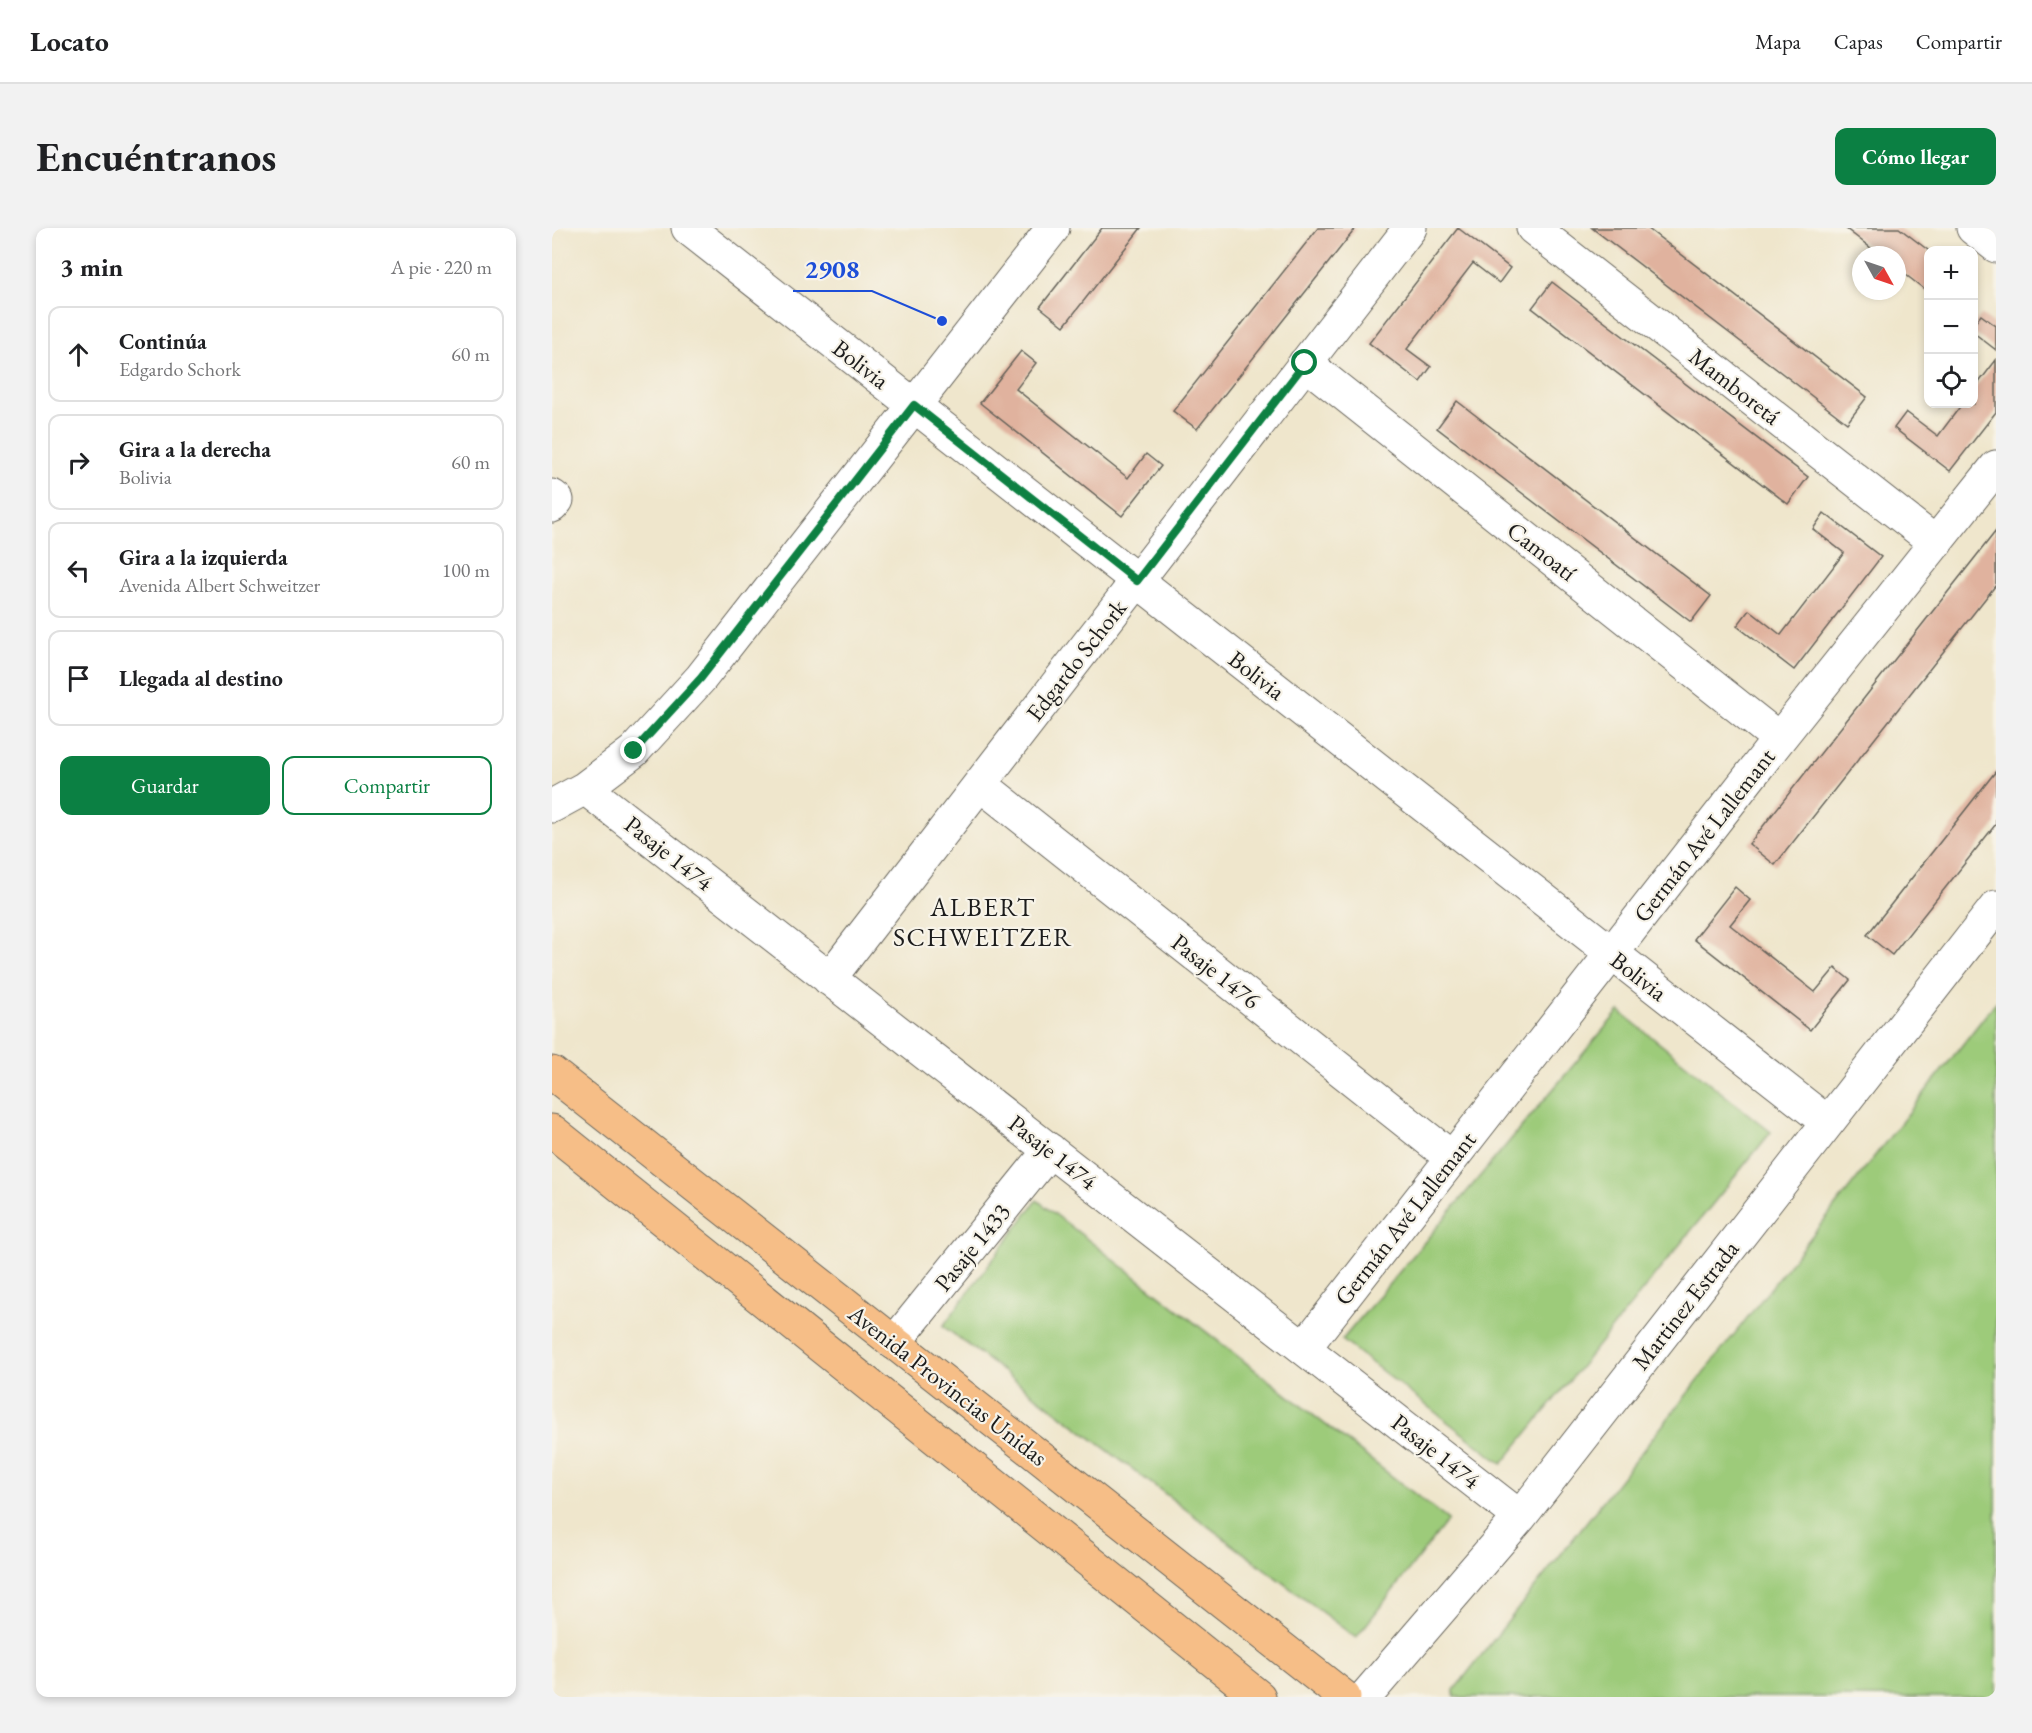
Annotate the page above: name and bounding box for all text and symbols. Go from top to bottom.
text: Locato [30,23,109,59]
text: Mapa [1755,28,1801,55]
text: Capas [1834,28,1883,55]
text: Compartir [1916,28,2002,55]
button: Cómo llegar [1835,128,1996,185]
text: Encuéntranos [36,129,276,184]
north arrow [1852,246,1906,300]
map controls [1924,246,1978,408]
button: + [1924,246,1978,300]
callout: 2908 [793,247,872,291]
text: 3 min [60,250,123,284]
text: 2908 [804,252,860,286]
text: A pie · 220 m [391,254,492,280]
button: − [1924,300,1978,354]
text: Continúa [119,327,207,356]
street label: Bolivia [827,332,896,396]
icon: ahead [62,338,95,371]
text: 60 m [451,341,490,367]
street label: Mamboretá [1683,341,1787,432]
route start [1291,349,1317,375]
button: locate [1924,354,1978,408]
text: Edgardo Schork [119,356,241,382]
text: Gira a la derecha [119,435,271,464]
icon: right [62,446,95,479]
text: 60 m [451,449,490,475]
text: Bolivia [119,464,172,490]
street label: Camoatí [1501,514,1583,588]
text: Gira a la izquierda [119,543,288,572]
icon: left [62,554,95,587]
text: 100 m [442,557,490,583]
text: Avenida Albert Schweitzer [119,572,320,598]
street label: Edgardo Schork [1019,592,1134,727]
street label: Bolivia [1223,643,1292,707]
icon: arrive [62,662,95,695]
text: Llegada al destino [119,664,283,693]
route end [620,737,646,763]
street label: Germán Avé Lallemant [1626,741,1782,928]
button: Guardar [60,756,270,815]
button: Compartir [282,756,492,815]
street label: Pasaje 1474 [618,809,720,898]
district label: ALBERT SCHWEITZER [893,890,1073,954]
street label: Pasaje 1476 [1165,927,1267,1015]
street label: Bolivia [1605,944,1674,1008]
street label: Pasaje 1474 [1002,1108,1104,1197]
street label: Germán Avé Lallemant [1327,1124,1483,1311]
street label: Pasaje 1433 [927,1197,1017,1297]
street label: Martinez Estrada [1625,1234,1746,1376]
street label: Avenida Provincias Unidas [841,1297,1054,1473]
street label: Pasaje 1474 [1385,1407,1487,1496]

